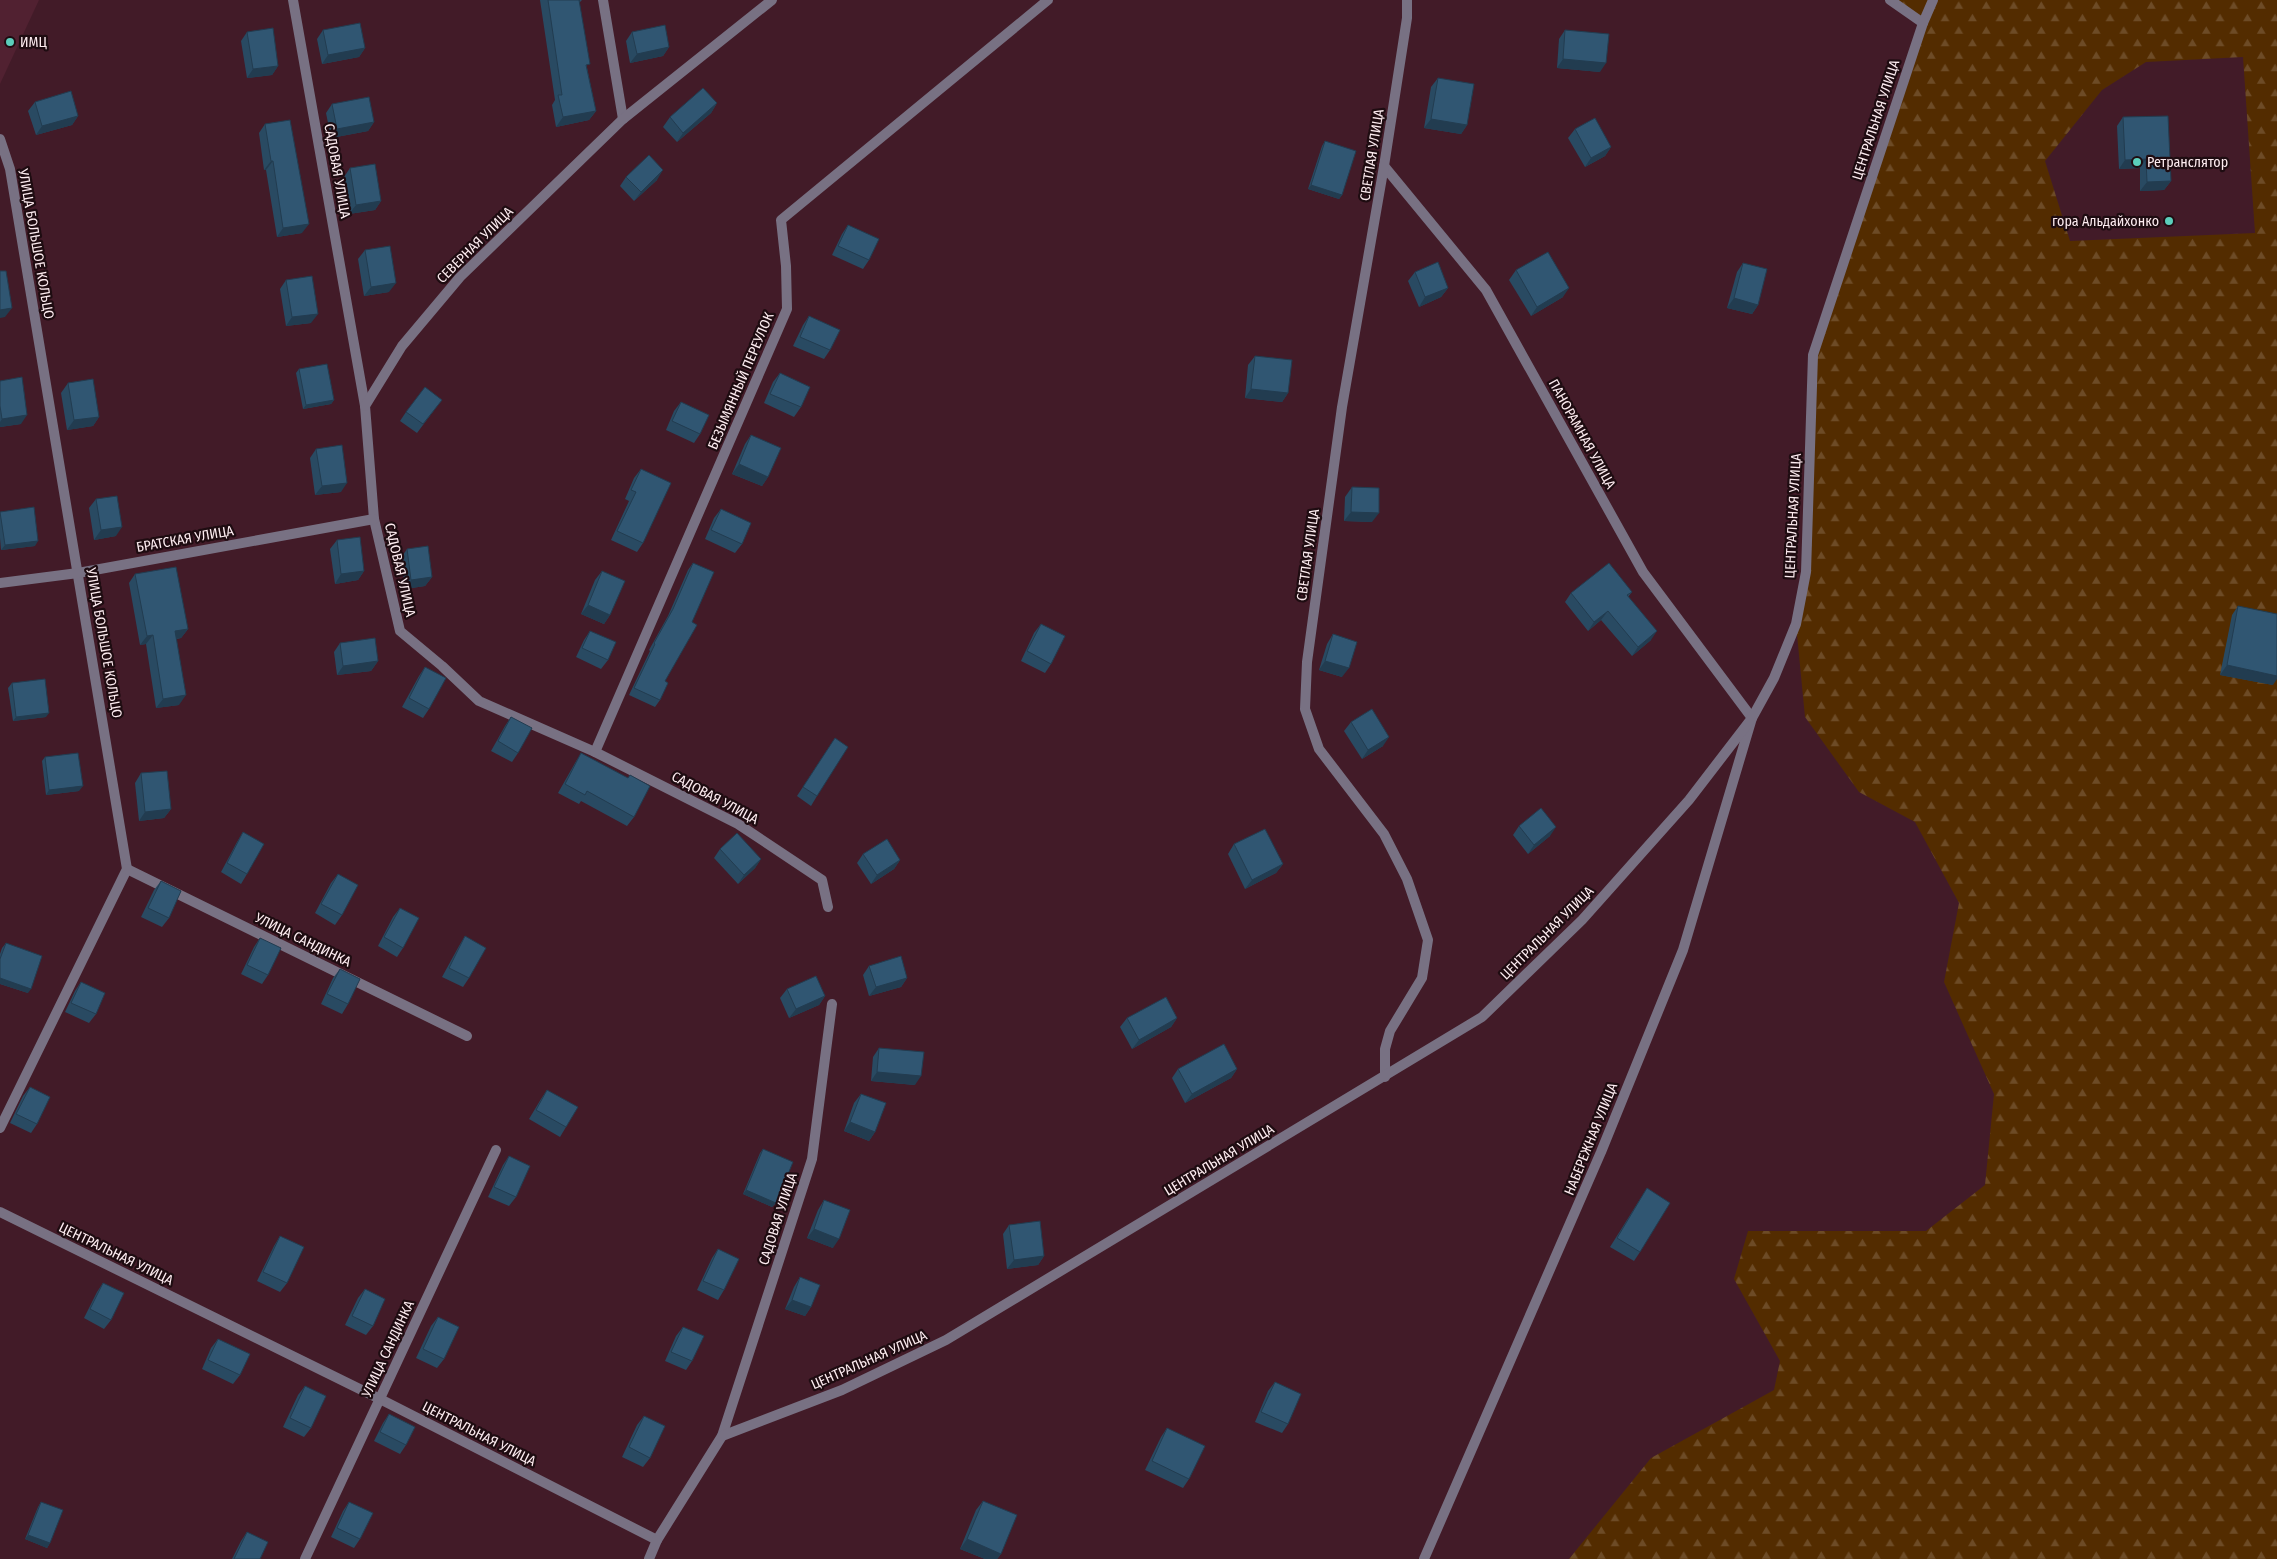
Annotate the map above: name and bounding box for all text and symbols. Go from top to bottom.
place label: ИМЦ [20,34,47,51]
marker: ИМЦ [4,36,16,48]
street label: ЦЕНТРАЛЬНАЯ УЛИЦА [1849,57,1904,182]
street label: СВЕТЛАЯ УЛИЦА [1356,107,1388,202]
street label: САДОВАЯ УЛИЦА [320,122,354,220]
place label: Ретранслятор [2147,154,2228,171]
marker: Ретранслятор [2131,156,2143,168]
street label: УЛИЦА БОЛЬШОЕ КОЛЬЦО [14,167,58,321]
street label: СЕВЕРНАЯ УЛИЦА [433,203,517,287]
place label: гора Альдайхонко [2052,213,2159,230]
marker: гора Альдайхонко [2163,215,2175,227]
street label: БЕЗЫМЯННЫЙ ПЕРЕУЛОК [704,309,778,452]
street label: ПАНОРАМНАЯ УЛИЦА [1545,376,1619,492]
street label: ЦЕНТРАЛЬНАЯ УЛИЦА [1781,452,1805,579]
street label: СВЕТЛАЯ УЛИЦА [1293,507,1323,602]
street label: САДОВАЯ УЛИЦА [381,521,419,619]
street label: БРАТСКАЯ УЛИЦА [135,522,236,556]
street label: УЛИЦА БОЛЬШОЕ КОЛЬЦО [82,566,126,720]
street label: САДОВАЯ УЛИЦА [669,768,762,828]
street label: ЦЕНТРАЛЬНАЯ УЛИЦА [1497,882,1598,983]
street label: УЛИЦА САНДИНКА [251,909,354,971]
street label: НАБЕРЕЖНАЯ УЛИЦА [1561,1080,1622,1198]
street label: ЦЕНТРАЛЬНАЯ УЛИЦА [1161,1120,1278,1200]
street label: САДОВАЯ УЛИЦА [755,1170,801,1267]
street label: ЦЕНТРАЛЬНАЯ УЛИЦА [56,1219,177,1289]
street label: УЛИЦА САНДИНКА [358,1297,418,1401]
street label: ЦЕНТРАЛЬНАЯ УЛИЦА [808,1327,930,1393]
street label: ЦЕНТРАЛЬНАЯ УЛИЦА [419,1398,539,1470]

